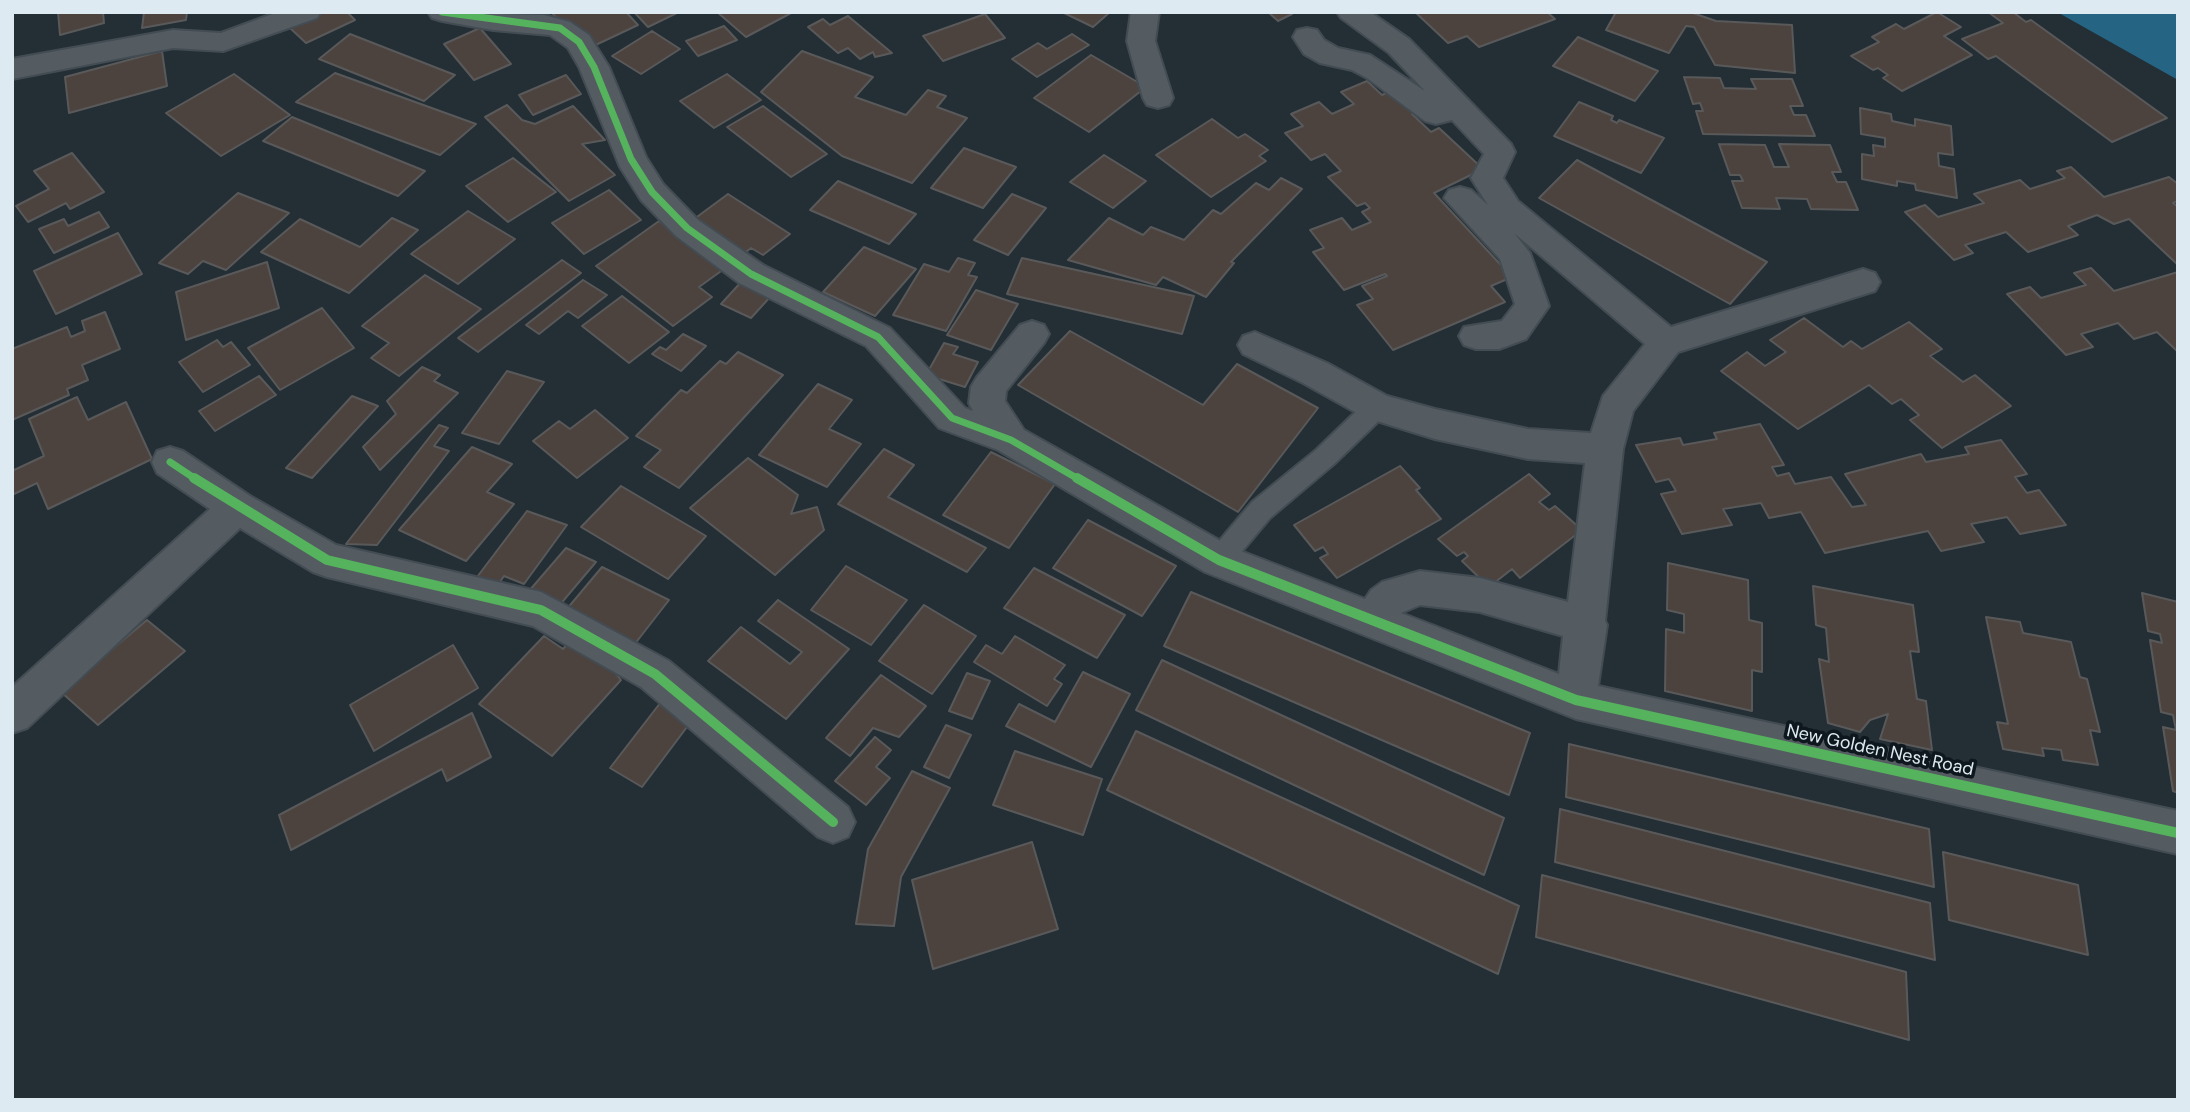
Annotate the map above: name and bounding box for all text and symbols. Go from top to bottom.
street label: New Golden Nest Road [1784,721,1976,781]

